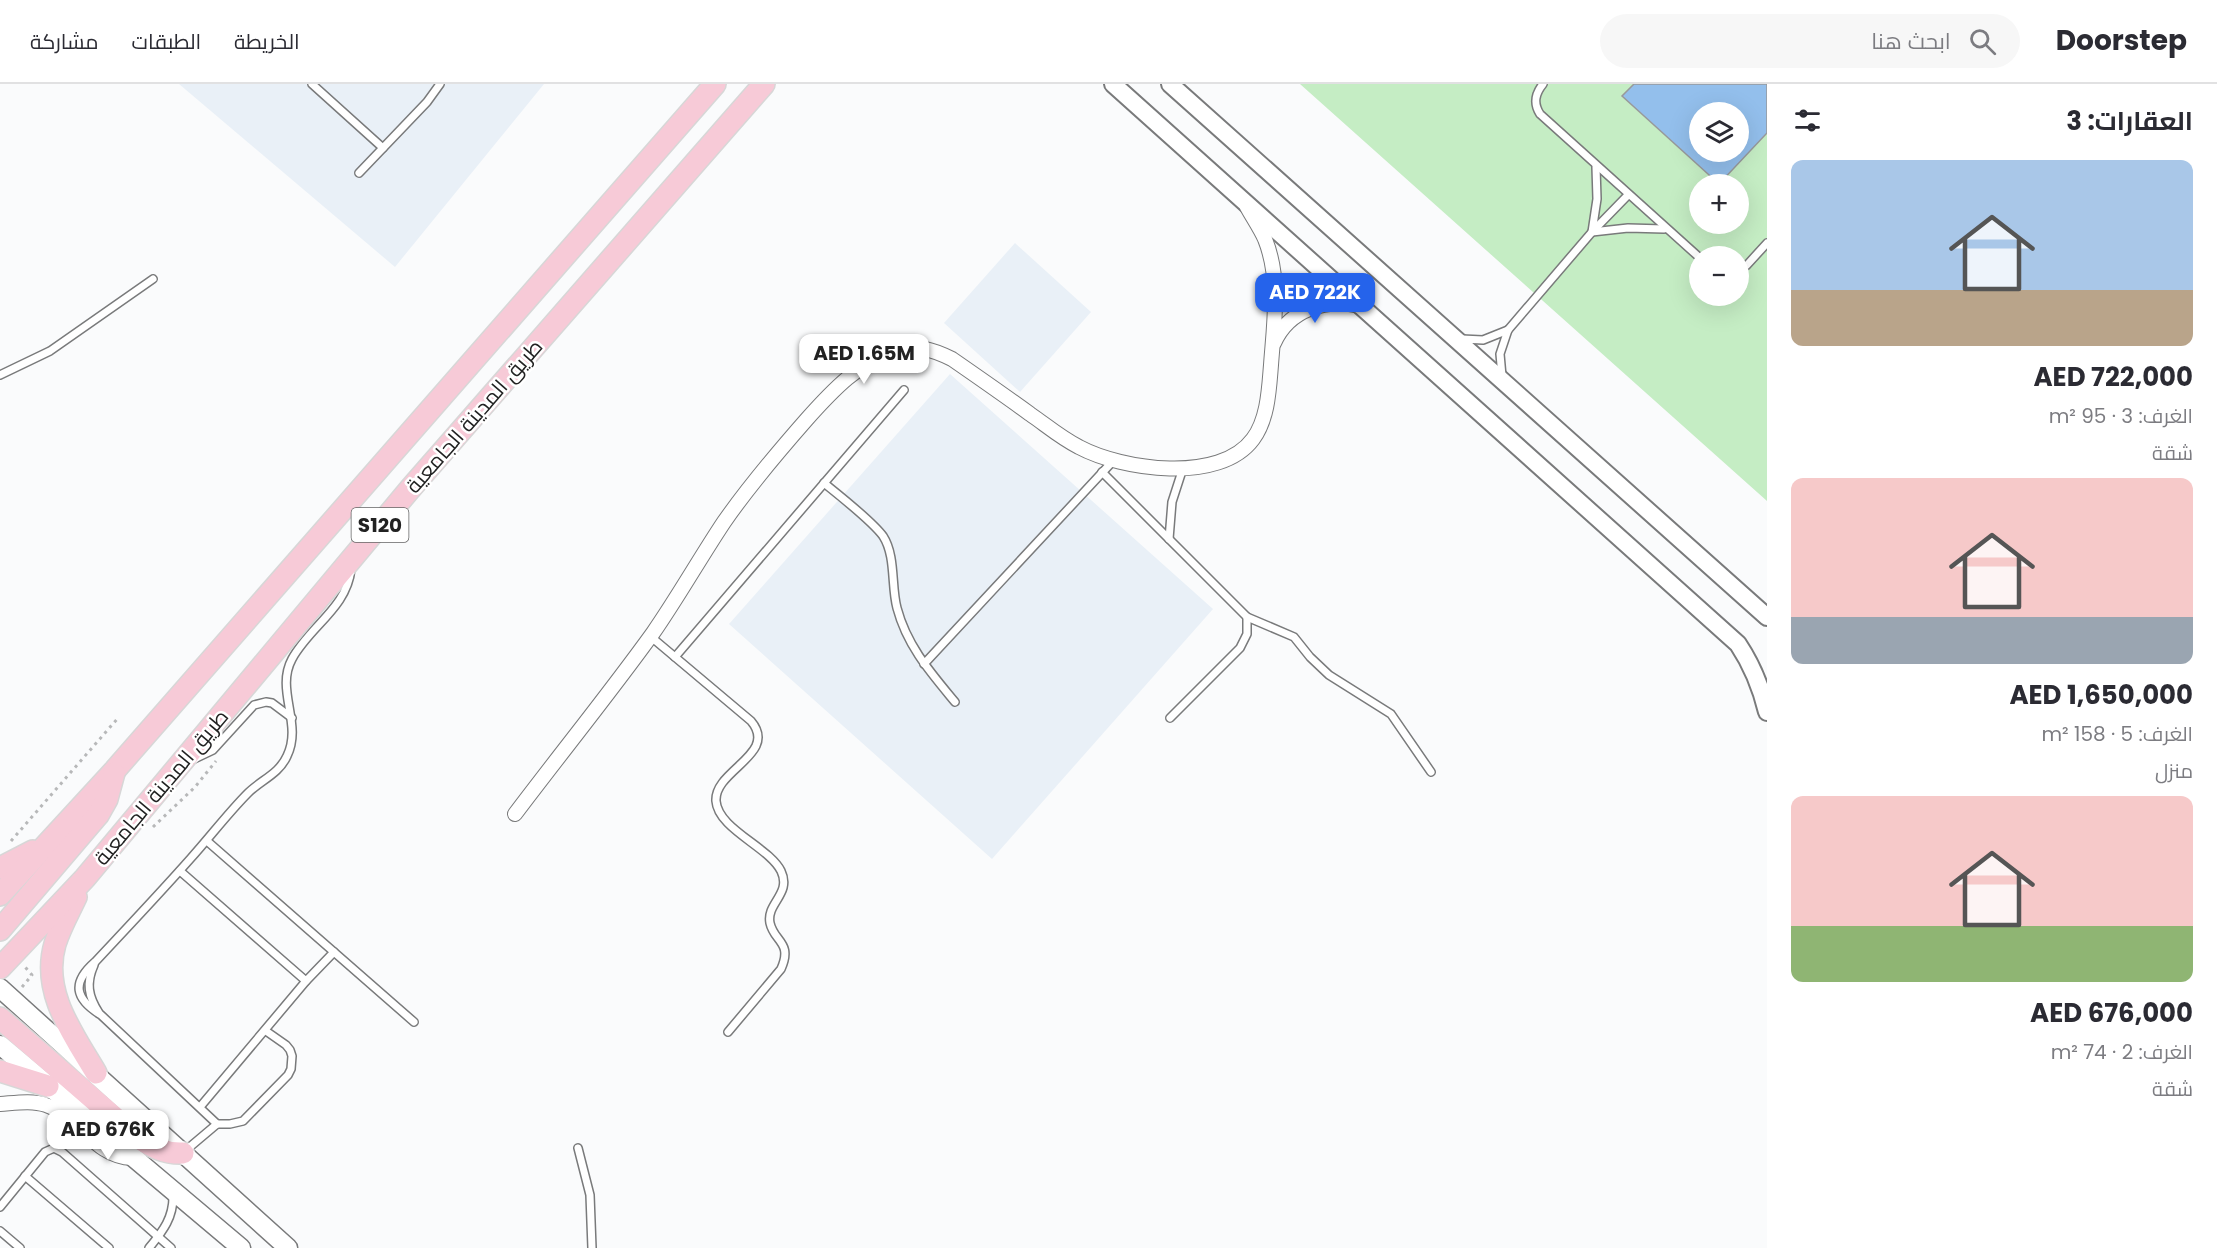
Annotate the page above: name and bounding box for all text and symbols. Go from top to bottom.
search box [1600,14,2020,68]
text: Doorstep [2056,21,2187,60]
icon: search [1966,25,1999,58]
text: ابحث هنا [1871,26,1951,57]
text: مشاركة [30,27,99,56]
text: الطبقات [132,27,201,56]
text: الخريطة [234,27,300,56]
map controls [1689,102,1749,306]
button: layers [1689,102,1749,162]
text: العقارات: 3 [2066,103,2193,139]
icon: filters [1791,104,1824,137]
button: + [1689,174,1749,234]
icon: home [1938,199,2046,307]
button: − [1689,246,1749,306]
pin: AED 722K [1253,273,1377,324]
text: AED 722K [1269,278,1361,306]
street label: طريق المدينة الجامعية [399,333,549,499]
pin: AED 1.65M [795,334,933,385]
text: AED 1.65M [813,339,915,367]
text: AED 722,000 [2033,359,2193,395]
text: الغرف: 3 · 95 m² [2049,402,2193,430]
text: شقة [2152,439,2193,467]
road number: S120 [352,508,409,542]
icon: home [1938,517,2046,625]
text: AED 1,650,000 [2009,677,2193,713]
street label: طريق المدينة الجامعية [87,703,235,871]
text: الغرف: 5 · 158 m² [2042,720,2193,748]
text: منزل [2155,757,2193,785]
icon: home [1938,835,2046,943]
text: AED 676,000 [2030,995,2193,1031]
text: الغرف: 2 · 74 m² [2051,1038,2193,1066]
text: شقة [2152,1075,2193,1103]
pin: AED 676K [46,1110,170,1161]
text: AED 676K [61,1115,155,1143]

